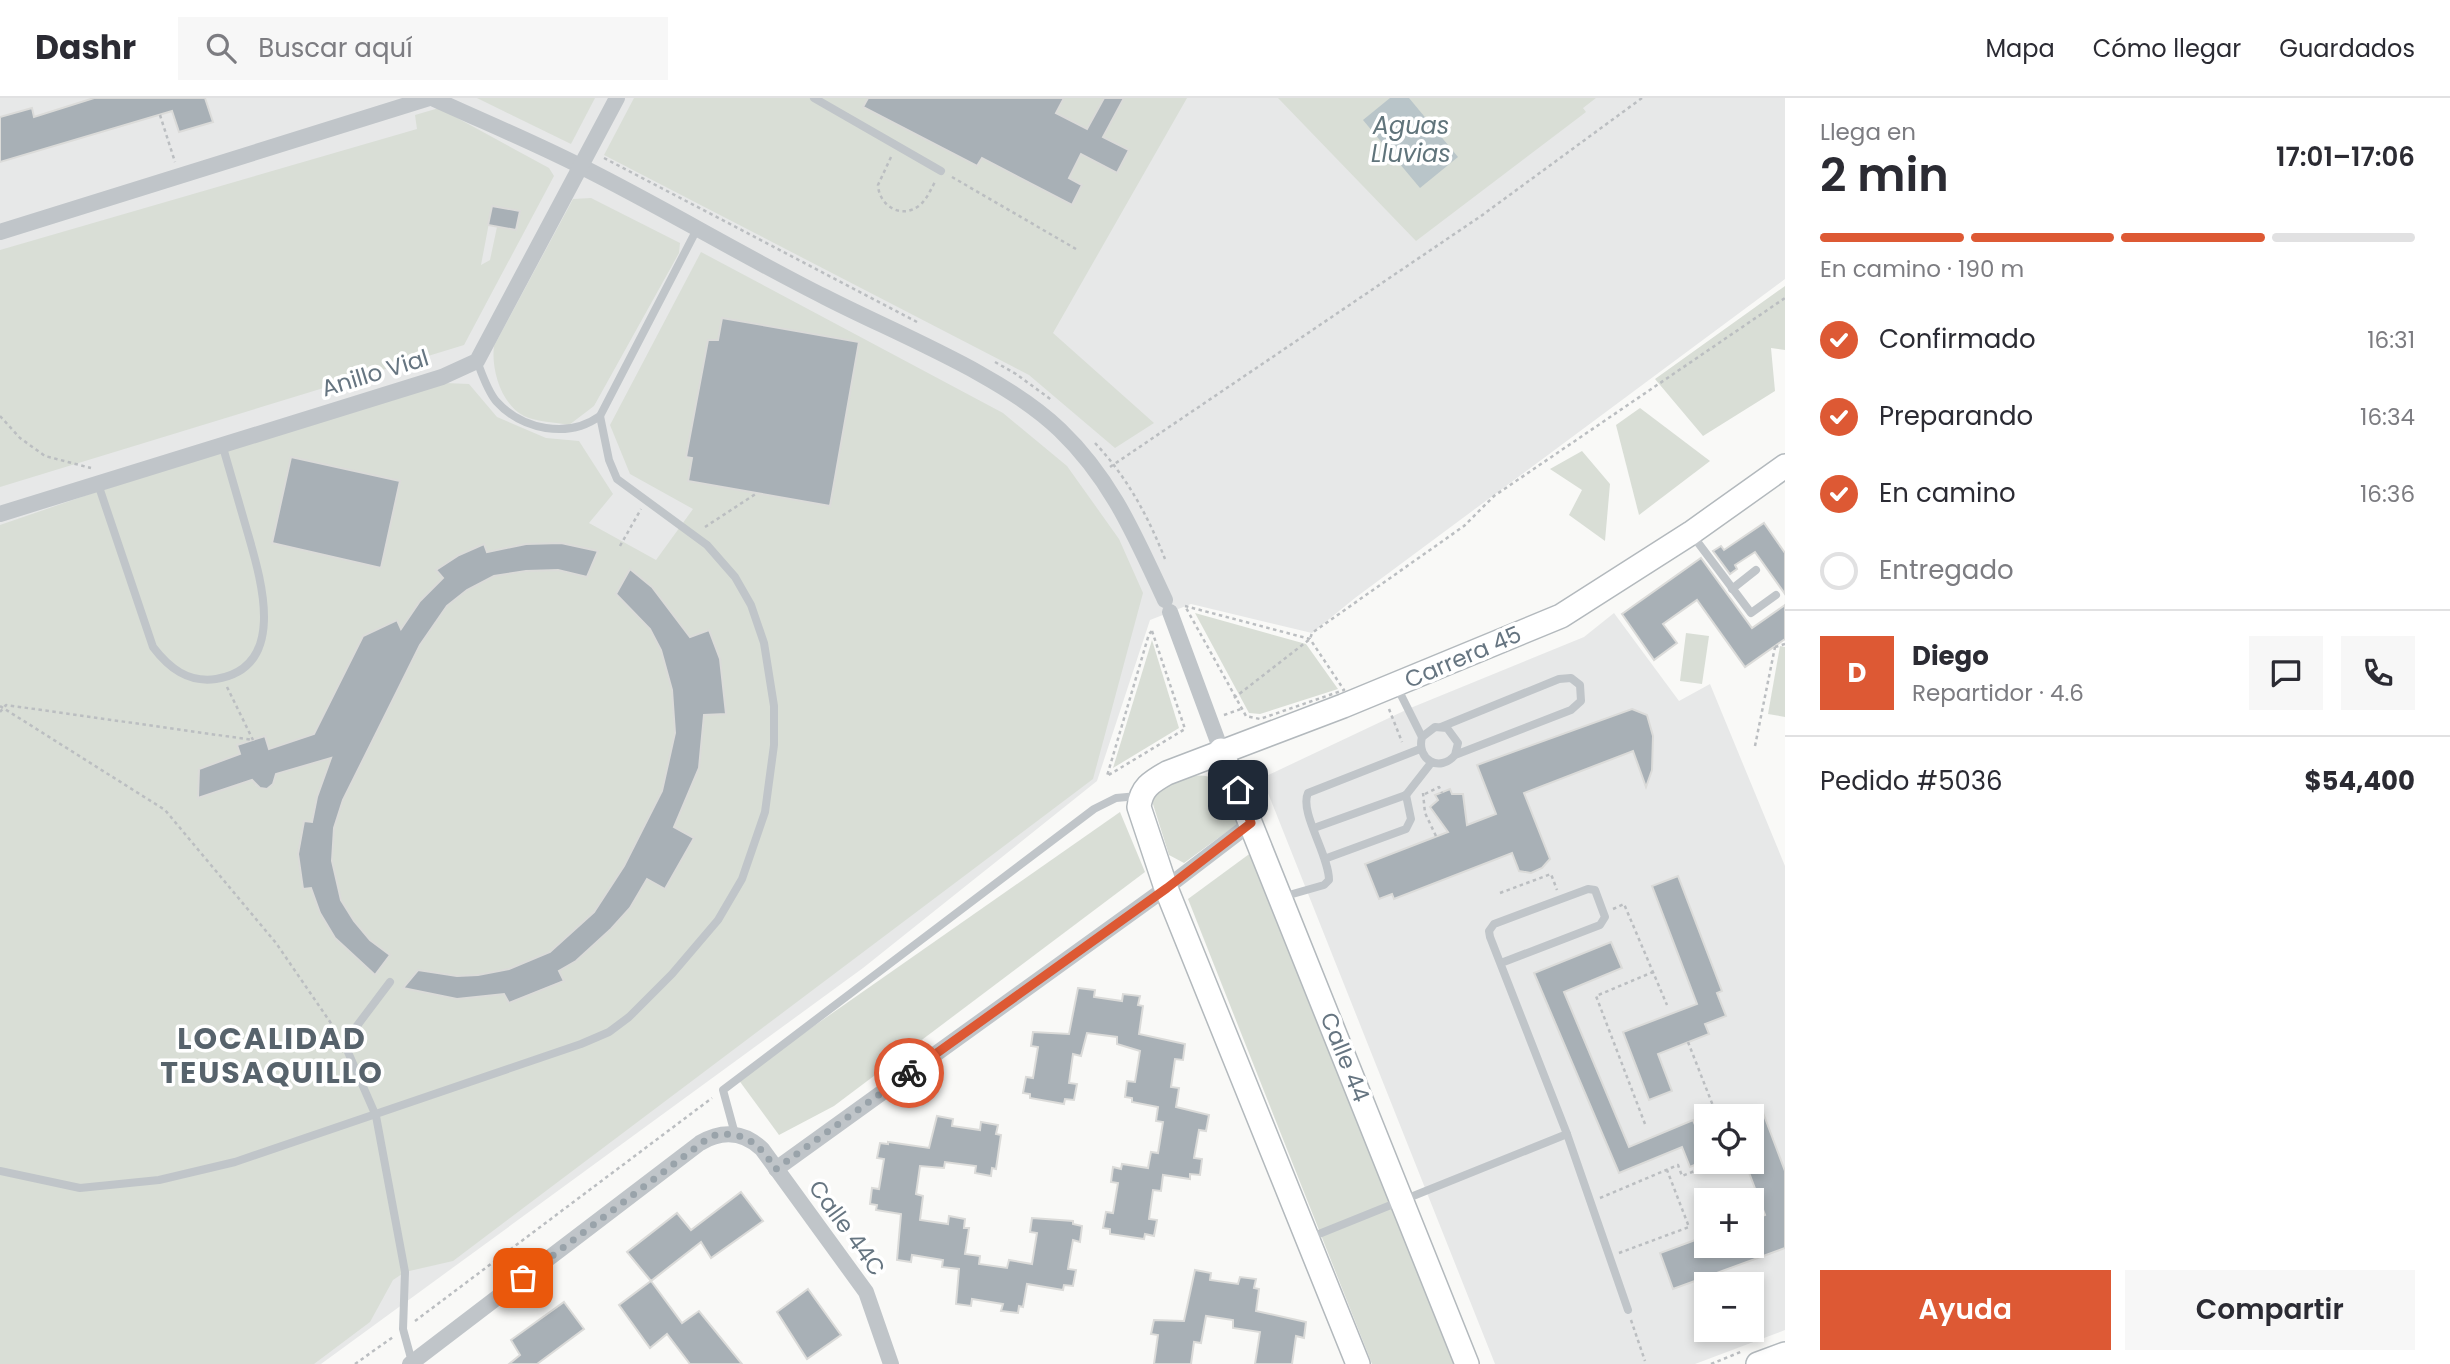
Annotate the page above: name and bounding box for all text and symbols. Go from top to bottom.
search box [178,17,668,80]
text: Dashr [35,24,136,71]
icon: search [202,29,240,67]
text: Buscar aquí [258,30,413,66]
text: Mapa [1985,32,2055,65]
text: Cómo llegar [2093,32,2241,65]
text: Guardados [2279,32,2415,65]
water label: Aguas Lluvias [1371,109,1451,170]
text: Llega en [1820,116,1916,148]
text: 17:01–17:06 [2276,139,2415,175]
text: 2 min [1820,143,1949,207]
text: En camino · 190 m [1820,253,2024,285]
icon: check [1820,321,1858,359]
text: Confirmado [1879,321,2036,357]
text: 16:31 [2367,324,2415,356]
street label: Anillo Vial [317,342,433,404]
icon: check [1820,398,1858,436]
text: Preparando [1879,398,2033,434]
text: 16:34 [2360,401,2415,433]
icon: check [1820,475,1858,513]
text: En camino [1879,475,2016,511]
text: 16:36 [2360,478,2415,510]
text: Entregado [1879,552,2014,588]
street label: Carrera 45 [1400,618,1526,696]
button: chat [2249,636,2323,710]
button: phone [2341,636,2415,710]
text: Diego [1912,638,1989,674]
text: D [1848,655,1866,691]
text: Repartidor · 4.6 [1912,677,2084,709]
pin [1208,760,1268,820]
text: Pedido #5036 [1820,763,2003,799]
text: $54,400 [2304,763,2415,799]
icon: home [1219,771,1257,809]
street label: Calle 44 [1313,1007,1377,1107]
district label: LOCALIDAD TEUSAQUILLO [160,1017,384,1094]
courier [874,1038,944,1108]
icon: bike [890,1054,928,1092]
map controls [1694,1104,1764,1342]
button: locate [1694,1104,1764,1174]
street label: Calle 44C [801,1173,893,1283]
button: + [1694,1188,1764,1258]
pin [493,1248,553,1308]
icon: bag [504,1259,542,1297]
button: Ayuda [1820,1270,2111,1350]
button: Compartir [2125,1270,2415,1350]
button: − [1694,1272,1764,1342]

